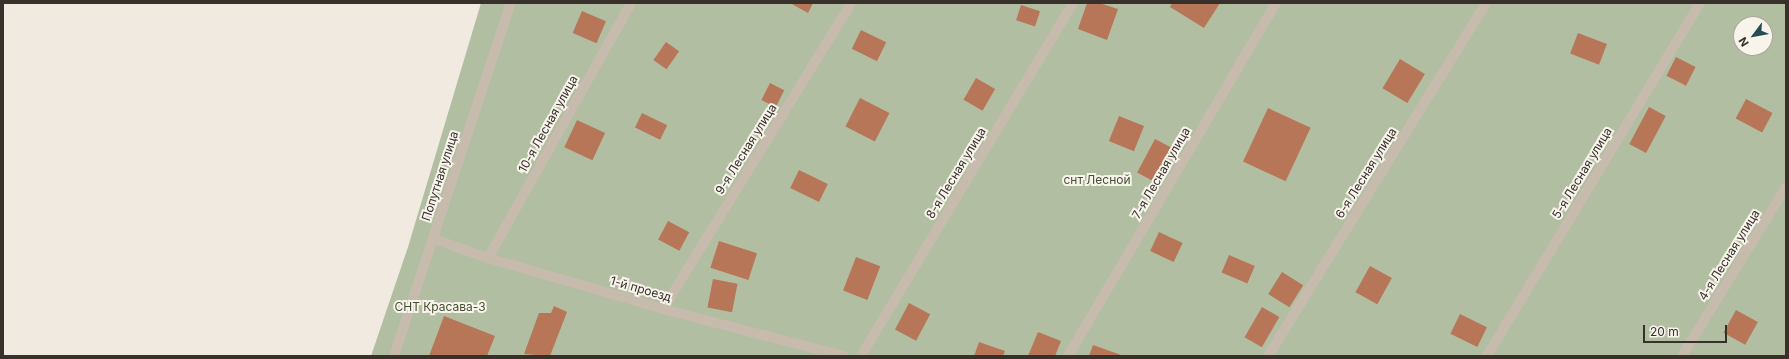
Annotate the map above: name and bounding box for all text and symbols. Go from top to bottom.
north arrow [1733,16,1773,56]
text: N [1736,35,1752,49]
street label: 10-я Лесная улица [515,73,581,175]
street label: 9-я Лесная улица [712,101,780,197]
street label: 8-я Лесная улица [923,125,989,221]
street label: 7-я Лесная улица [1129,125,1193,221]
street label: 6-я Лесная улица [1332,125,1400,221]
street label: 5-я Лесная улица [1549,125,1615,221]
street label: Попутная улица [419,129,461,223]
park label: снт Лесной [1063,173,1131,187]
street label: 4-я Лесная улица [1695,207,1763,303]
street label: 1-й проезд [609,273,673,305]
park label: СНТ Красава-3 [394,300,486,314]
scale bar [1645,317,1729,343]
text: 20 m [1650,324,1679,339]

